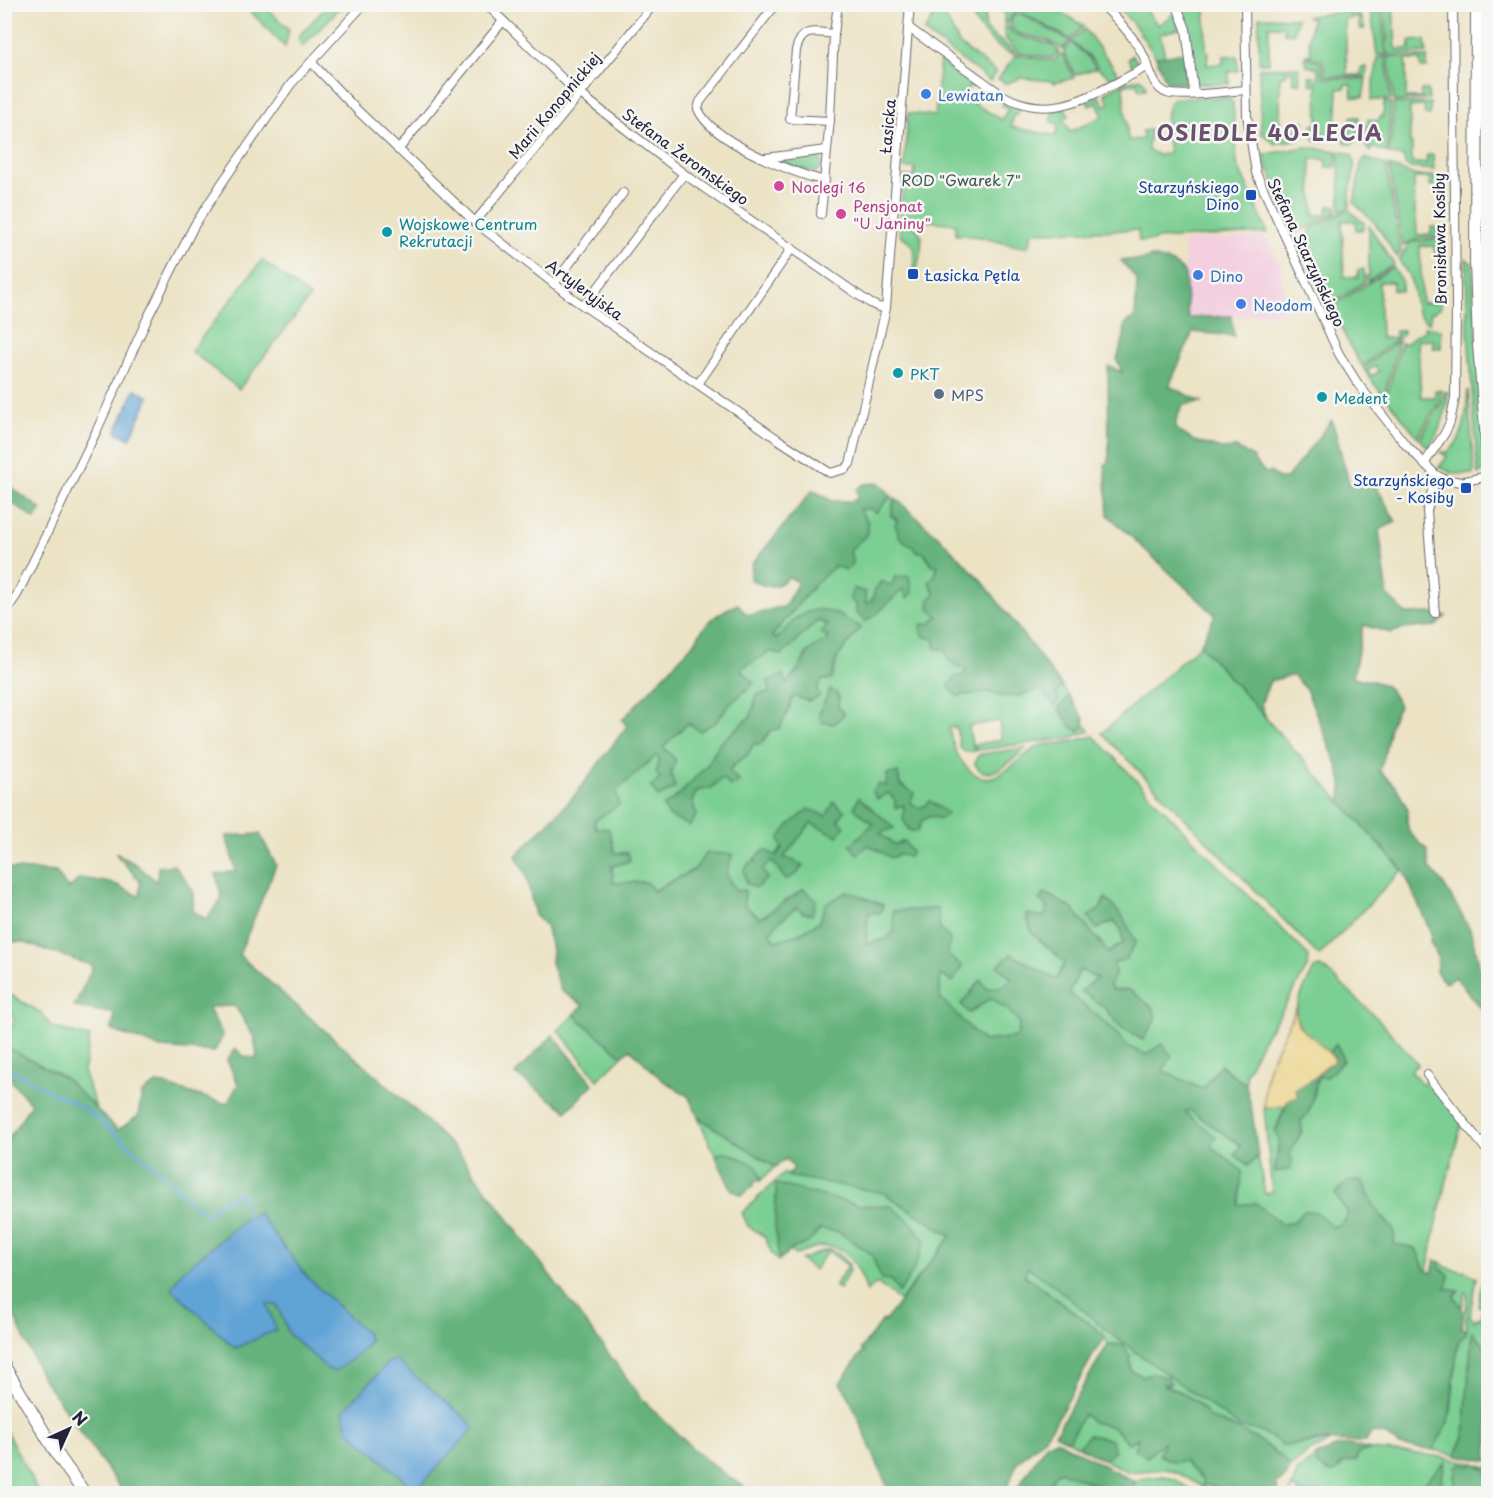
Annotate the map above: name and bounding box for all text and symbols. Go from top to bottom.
street label: Marii Konopnickiej [502,47,606,163]
place label: Lewiatan [938,83,1004,106]
marker: Lewiatan [919,87,933,101]
street label: Łasicka [873,97,901,155]
street label: Stefana Żeromskiego [618,102,754,210]
district label: OSIEDLE 40-LECIA [1157,116,1383,148]
park label: ROD "Gwarek 7" [901,168,1021,191]
street label: Bronisława Kosiby [1426,172,1452,306]
street label: Stefana Starzyńskiego [1262,174,1352,330]
place label: Noclegi 16 [791,175,866,198]
place label: Starzyńskiego Dino [1138,175,1239,215]
marker: Noclegi 16 [772,179,786,193]
marker: Starzyńskiego Dino [1244,188,1258,202]
place label: Pensjonat "U Janiny" [853,194,931,234]
marker: Pensjonat "U Janiny" [834,207,848,221]
place label: Wojskowe Centrum Rekrutacji [399,212,537,252]
marker: Wojskowe Centrum Rekrutacji [380,225,394,239]
street label: Artyleryjska [542,253,629,325]
place label: Łasicka Pętla [924,263,1020,286]
place label: Dino [1210,264,1243,287]
marker: Łasicka Pętla [906,267,920,281]
marker: Dino [1191,268,1205,282]
place label: Neodom [1253,293,1313,316]
marker: Neodom [1234,297,1248,311]
place label: PKT [910,362,940,385]
marker: PKT [891,366,905,380]
place label: MPS [951,383,984,406]
place label: Medent [1334,386,1388,409]
marker: MPS [932,387,946,401]
marker: Medent [1315,390,1329,404]
place label: Starzyńskiego - Kosiby [1353,468,1454,508]
marker: Starzyńskiego - Kosiby [1459,481,1473,495]
north arrow [39,1399,99,1459]
text: N [67,1405,93,1431]

